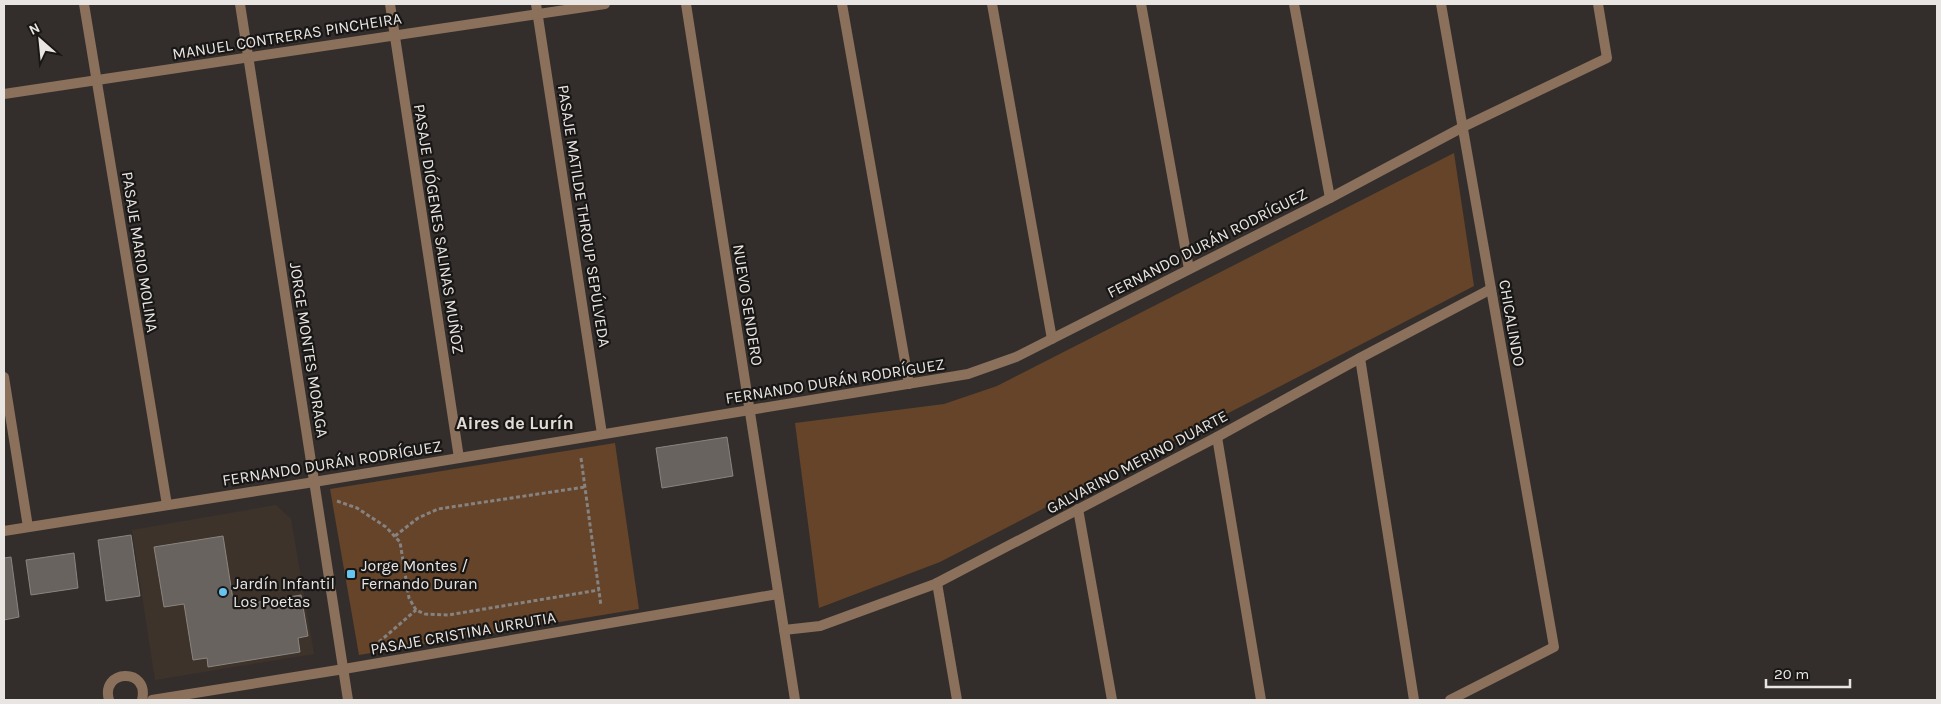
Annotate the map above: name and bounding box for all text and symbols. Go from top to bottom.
street label: MANUEL CONTRERAS PINCHEIRA [171,8,403,64]
north arrow [15,15,65,65]
text: N [26,19,43,39]
street label: PASAJE MATILDE THROUP SEPÚLVEDA [554,83,614,349]
street label: PASAJE DIÓGENES SALINAS MUÑOZ [410,103,468,355]
street label: PASAJE MARIO MOLINA [118,170,162,334]
street label: FERNANDO DURÁN RODRÍGUEZ [1104,184,1310,302]
street label: NUEVO SENDERO [729,243,767,367]
street label: JORGE MONTES MORAGA [286,261,332,439]
street label: CHICALINDO [1495,278,1529,368]
street label: FERNANDO DURÁN RODRÍGUEZ [724,354,946,408]
street label: GALVARINO MERINO DUARTE [1043,406,1231,518]
district label: Aires de Lurín [456,412,574,434]
street label: FERNANDO DURÁN RODRÍGUEZ [221,436,443,490]
place label: Jorge Montes / Fernando Duran [361,556,478,593]
marker: Jorge Montes / Fernando Duran [345,568,357,580]
place label: Jardín Infantil Los Poetas [233,574,335,611]
marker: Jardín Infantil Los Poetas [217,586,229,598]
street label: PASAJE CRISTINA URRUTIA [369,607,557,659]
scale bar [1766,656,1850,688]
text: 20 m [1774,665,1809,683]

